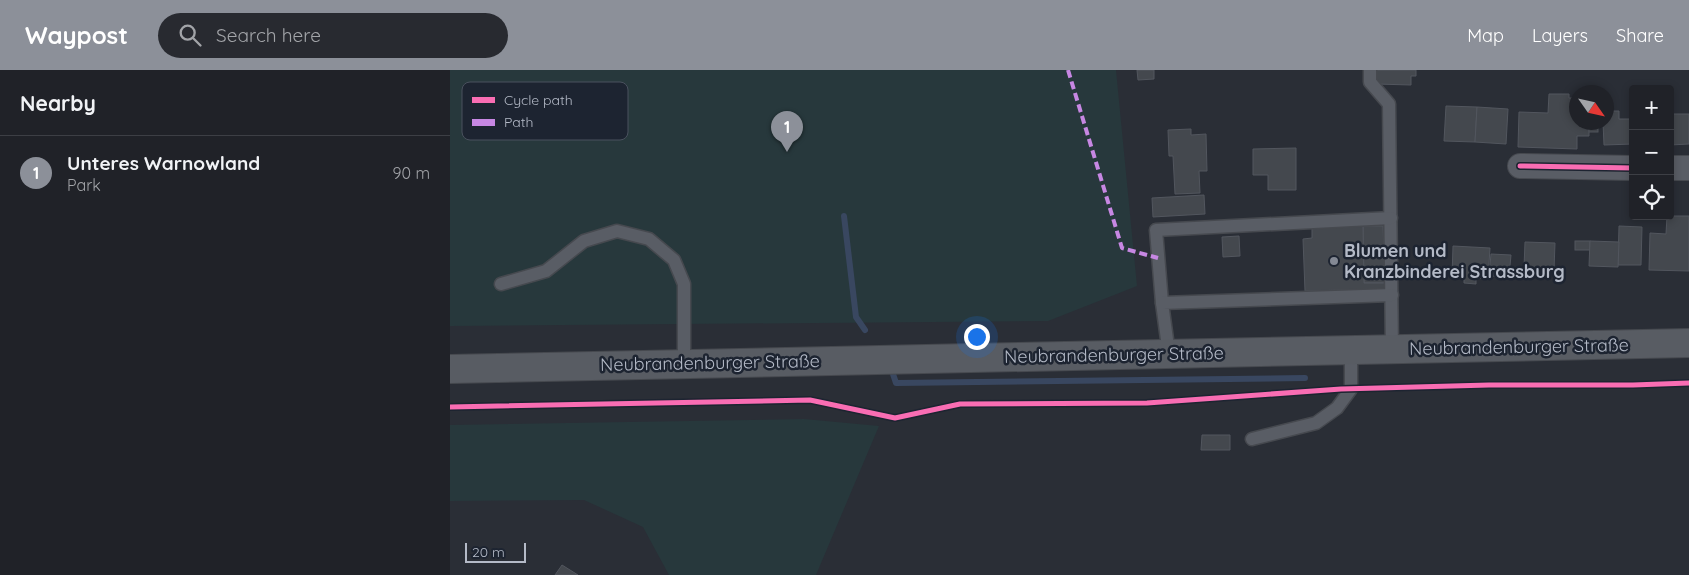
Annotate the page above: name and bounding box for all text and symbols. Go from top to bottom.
search box [158,13,508,58]
text: Waypost [25,20,128,50]
icon: search [176,21,204,49]
text: Search here [216,23,321,47]
text: Map [1467,24,1504,47]
text: Layers [1532,24,1588,47]
text: Share [1616,24,1664,47]
legend [462,82,628,140]
north arrow [1569,85,1614,130]
map controls [1629,85,1674,220]
button: + [1629,85,1674,130]
text: Nearby [20,90,96,116]
text: Cycle path [504,91,573,109]
pin: 1 [771,111,803,152]
text: Path [504,113,533,131]
button: − [1629,130,1674,175]
text: Unteres Warnowland [67,151,260,175]
text: 1 [33,163,39,183]
text: 90 m [393,163,430,183]
text: Park [67,175,101,195]
button: locate [1629,175,1674,220]
place label: Blumen und Kranzbinderei Strassburg [1344,239,1565,283]
marker: Blumen und Kranzbinderei Strassburg [1328,255,1340,267]
your location [964,324,990,350]
street label: Neubrandenburger Straße [1409,333,1629,360]
street label: Neubrandenburger Straße [1004,341,1224,368]
street label: Neubrandenburger Straße [600,349,820,376]
scale bar [465,540,526,563]
text: 20 m [472,543,505,561]

